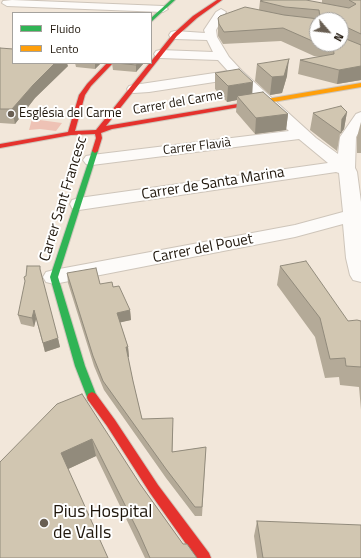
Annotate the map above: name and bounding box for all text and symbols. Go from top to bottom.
legend [12,12,152,64]
north arrow [309,12,349,52]
text: Fluido [50,19,81,38]
text: N [330,30,348,44]
text: Lento [50,39,79,58]
street label: Carrer del Carme [132,87,224,119]
place label: Església del Carme [19,106,122,122]
marker: Església del Carme [6,109,16,119]
street label: Carrer Sant Francesc [36,134,92,264]
street label: Carrer Flavià [162,135,232,159]
street label: Carrer de Santa Marina [140,164,286,204]
street label: Carrer del Pouet [151,230,255,268]
place label: Pius Hospital de Valls [53,502,152,544]
marker: Pius Hospital de Valls [38,517,50,529]

